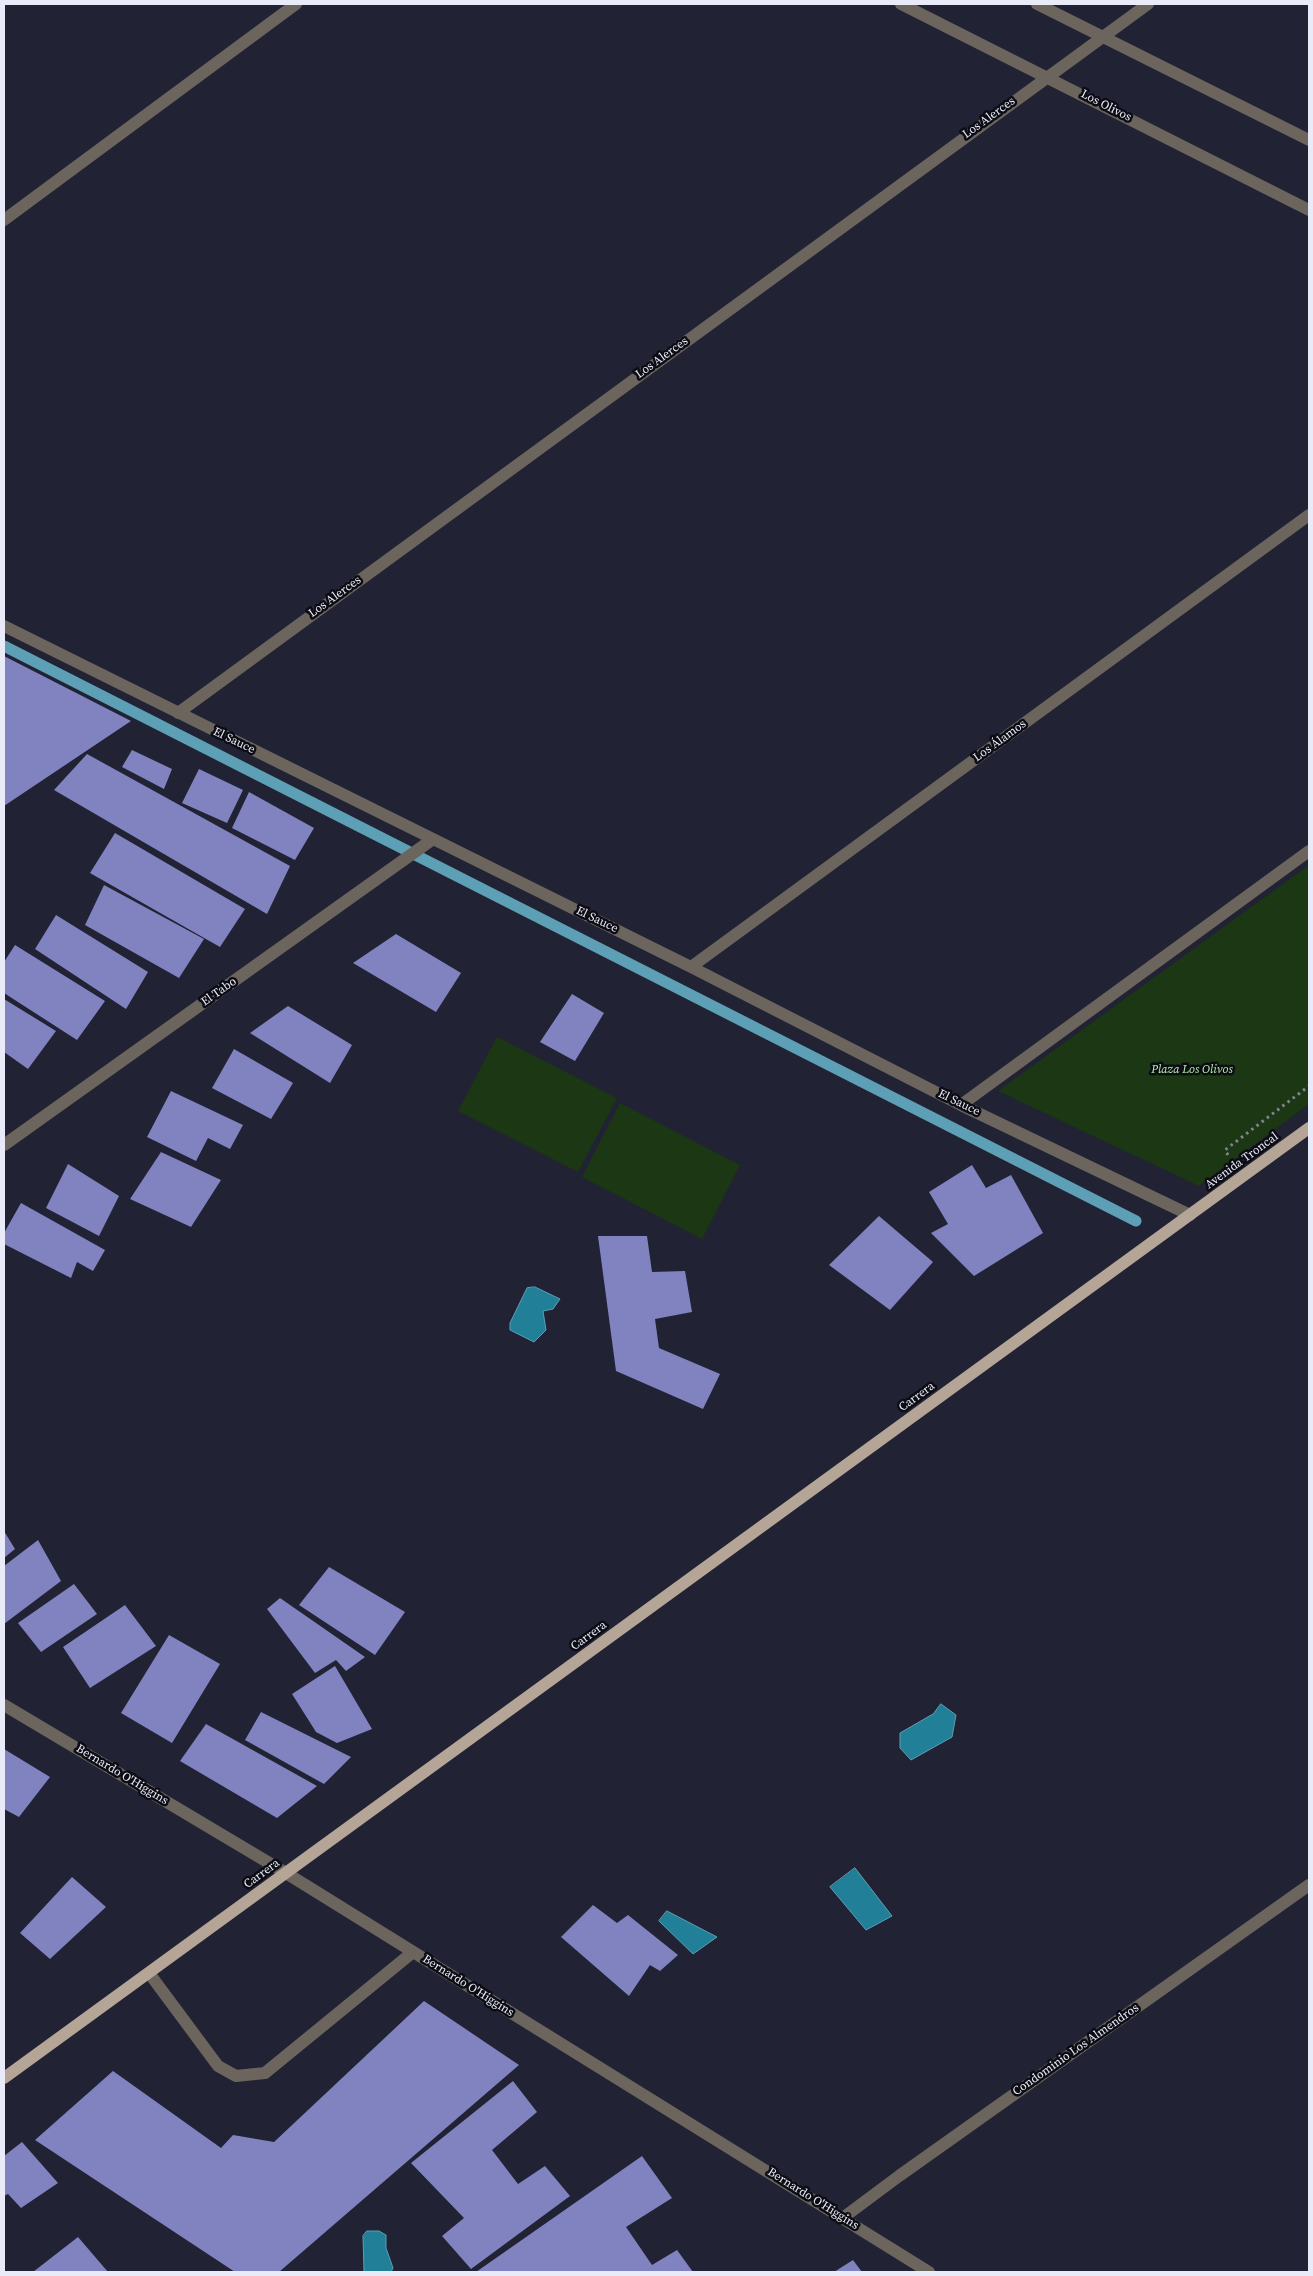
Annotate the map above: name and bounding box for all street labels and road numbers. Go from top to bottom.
street label: Los Olivos [1078,87,1134,125]
street label: Los Alerces [960,94,1018,142]
street label: Los Alerces [633,334,691,382]
street label: Los Alerces [306,573,364,621]
street label: Los Álamos [971,717,1029,765]
street label: El Sauce [211,725,257,757]
street label: El Sauce [574,904,620,936]
street label: El Tabo [198,975,240,1009]
street label: El Sauce [936,1087,982,1119]
street label: Avenida Troncal [1203,1130,1281,1192]
street label: Carrera [896,1379,938,1415]
street label: Carrera [568,1618,610,1654]
street label: Bernardo O'Higgins [73,1742,171,1808]
street label: Carrera [241,1856,283,1892]
street label: Bernardo O'Higgins [420,1952,516,2020]
street label: Condominio Los Almendros [1010,2001,1142,2099]
street label: Bernardo O'Higgins [765,2165,861,2233]

